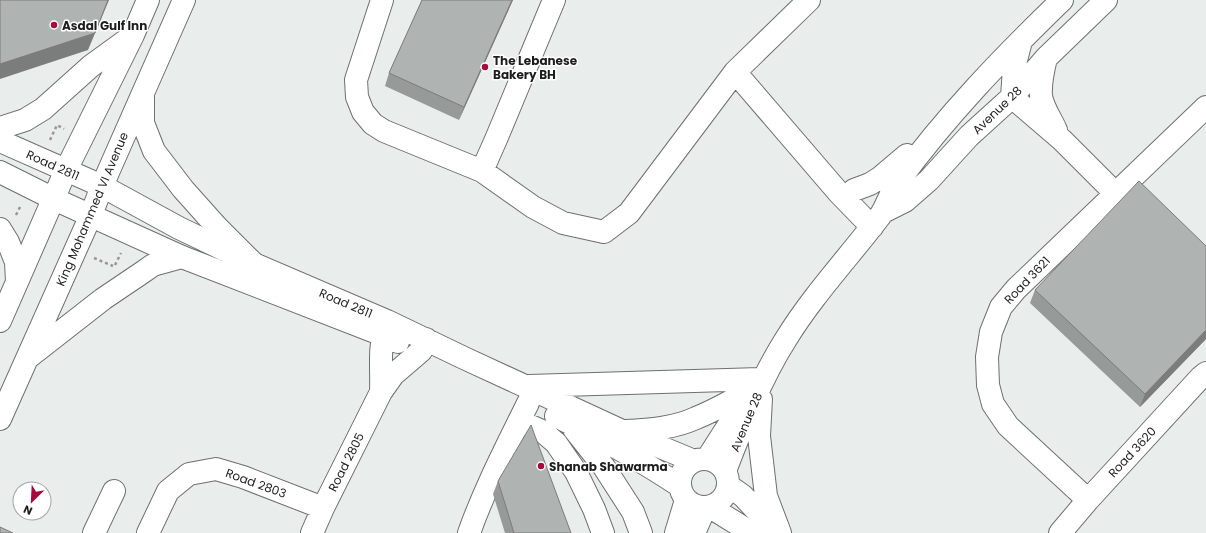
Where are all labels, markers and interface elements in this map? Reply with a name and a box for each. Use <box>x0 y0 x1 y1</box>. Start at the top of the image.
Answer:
place label: Asdal Gulf Inn <box>62 17 147 34</box>
marker: Asdal Gulf Inn <box>49 20 59 30</box>
place label: The Lebanese Bakery BH <box>493 52 578 83</box>
marker: The Lebanese Bakery BH <box>480 62 490 72</box>
street label: Avenue 28 <box>969 82 1025 138</box>
street label: King Mohammed VI Avenue <box>52 129 132 289</box>
street label: Road 2811 <box>24 146 82 184</box>
street label: Road 3621 <box>1000 253 1054 307</box>
street label: Road 2811 <box>317 284 375 322</box>
street label: Avenue 28 <box>726 390 766 454</box>
street label: Road 3620 <box>1104 423 1160 481</box>
street label: Road 2805 <box>324 430 368 494</box>
place label: Shanab Shawarma <box>549 458 668 475</box>
marker: Shanab Shawarma <box>536 461 546 471</box>
street label: Road 2803 <box>223 464 289 502</box>
north arrow <box>12 481 52 521</box>
text: N <box>21 501 35 519</box>

